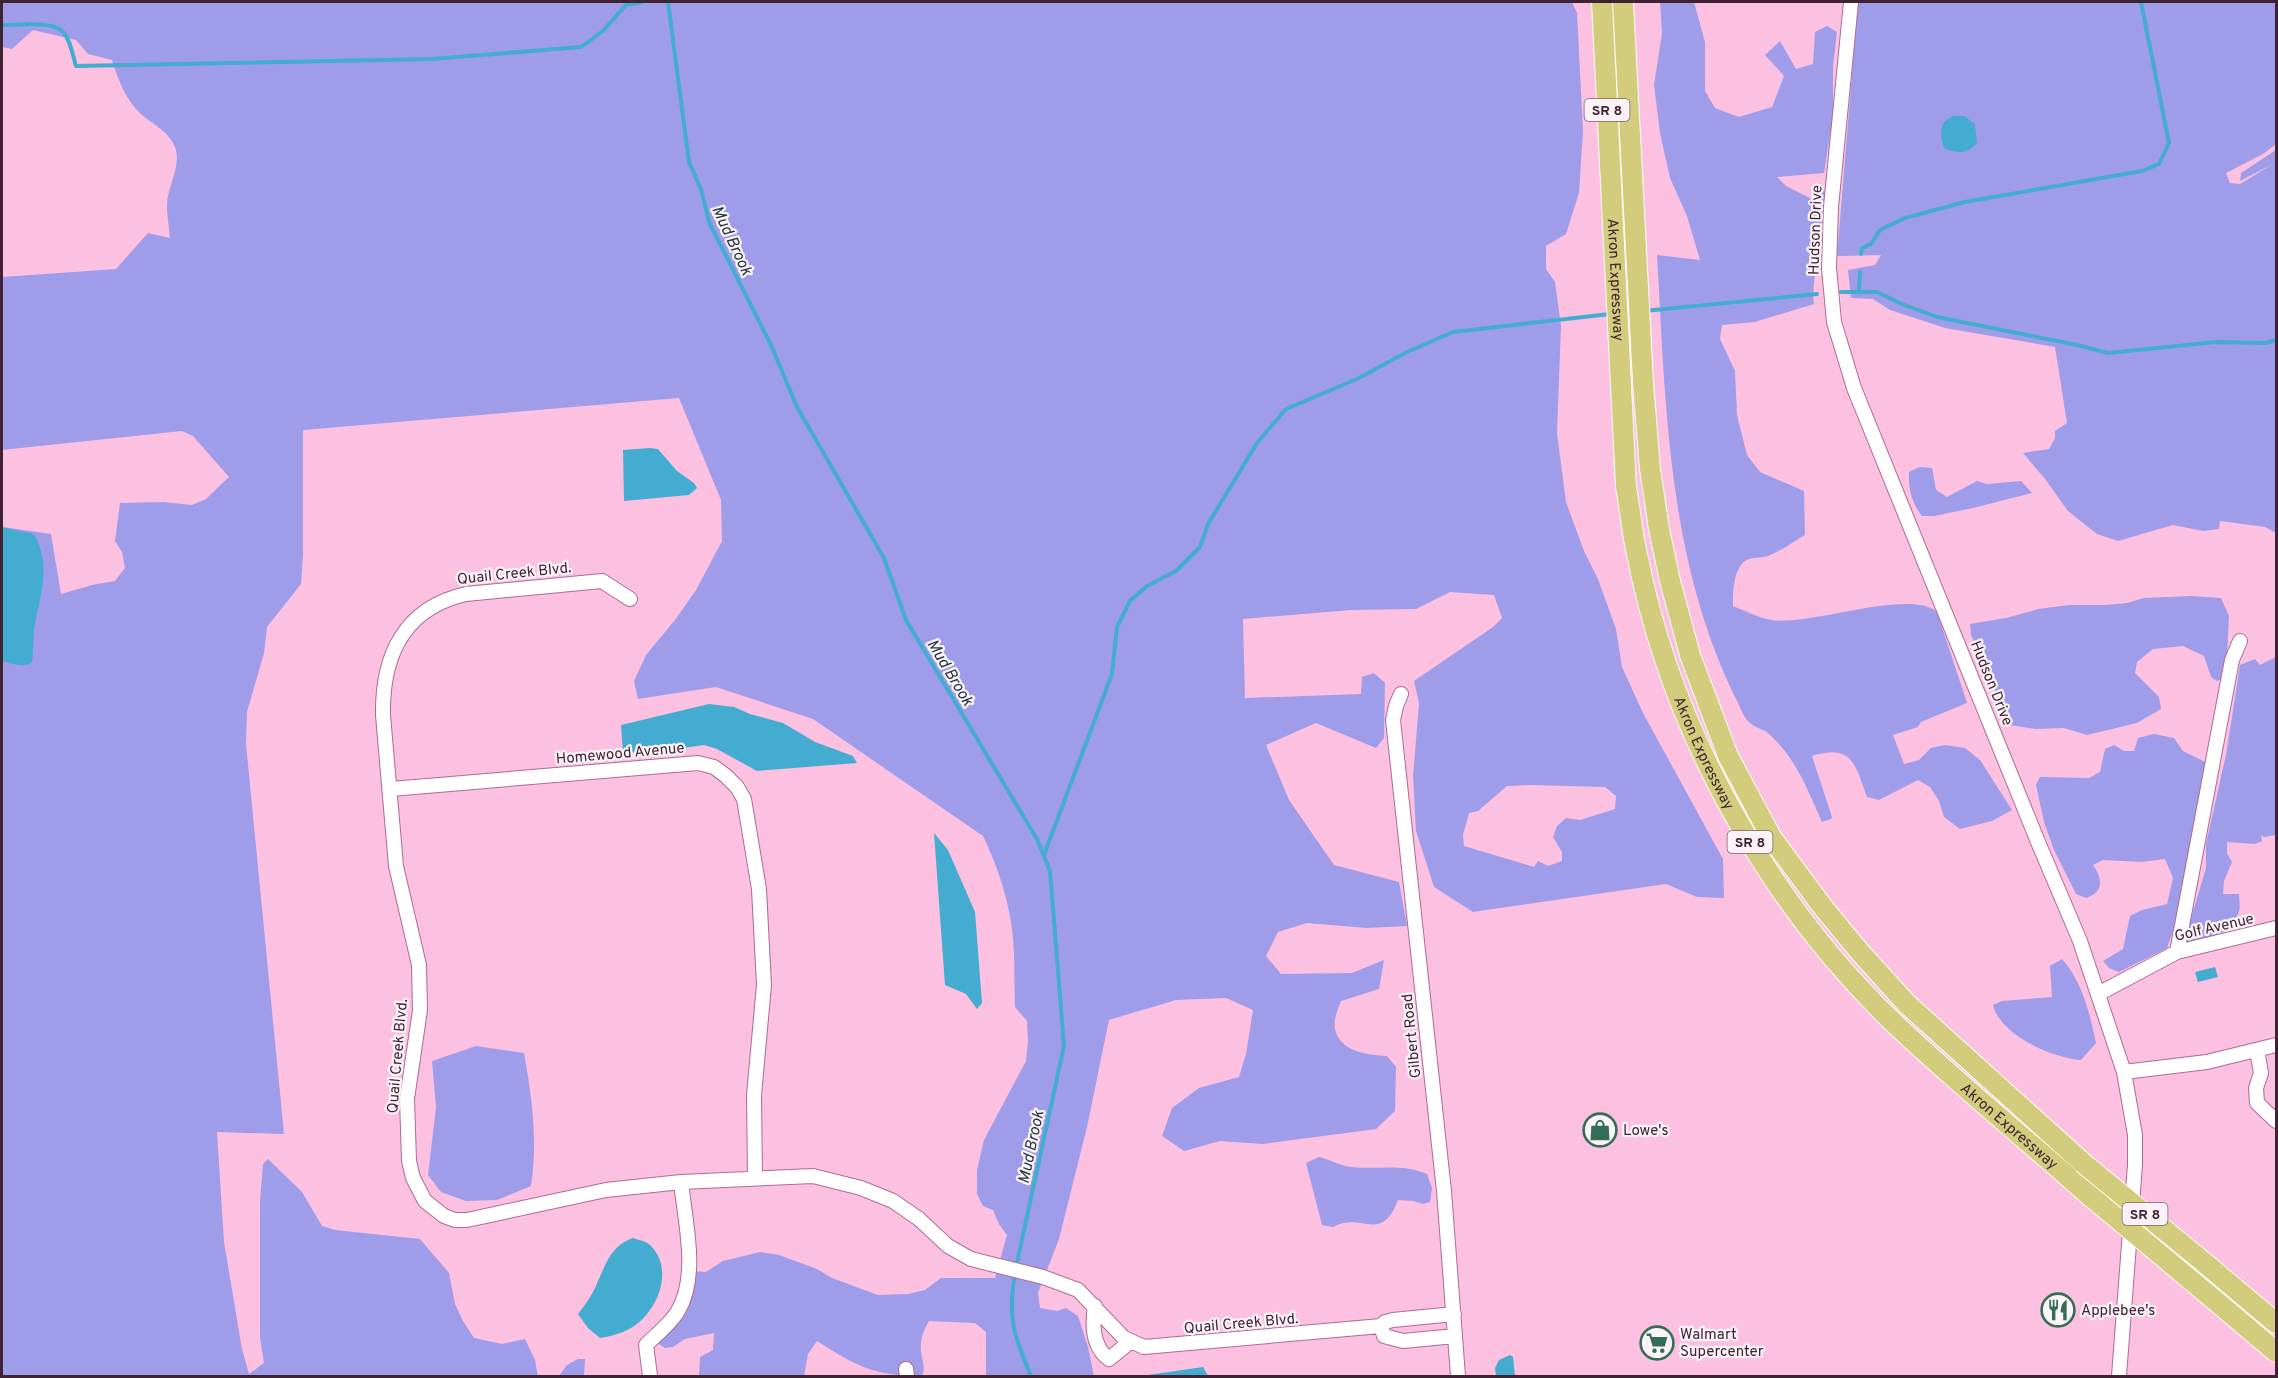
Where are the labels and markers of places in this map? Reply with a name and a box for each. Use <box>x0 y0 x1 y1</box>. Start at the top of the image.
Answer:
shop icon: Lowe's <box>1582 1112 1618 1148</box>
place label: Lowe's <box>1623 1122 1669 1141</box>
restaurant icon: Applebee's <box>2040 1292 2076 1328</box>
place label: Applebee's <box>2081 1302 2155 1321</box>
supermarket icon: Walmart Supercenter <box>1639 1325 1675 1361</box>
place label: Walmart Supercenter <box>1680 1326 1764 1362</box>

